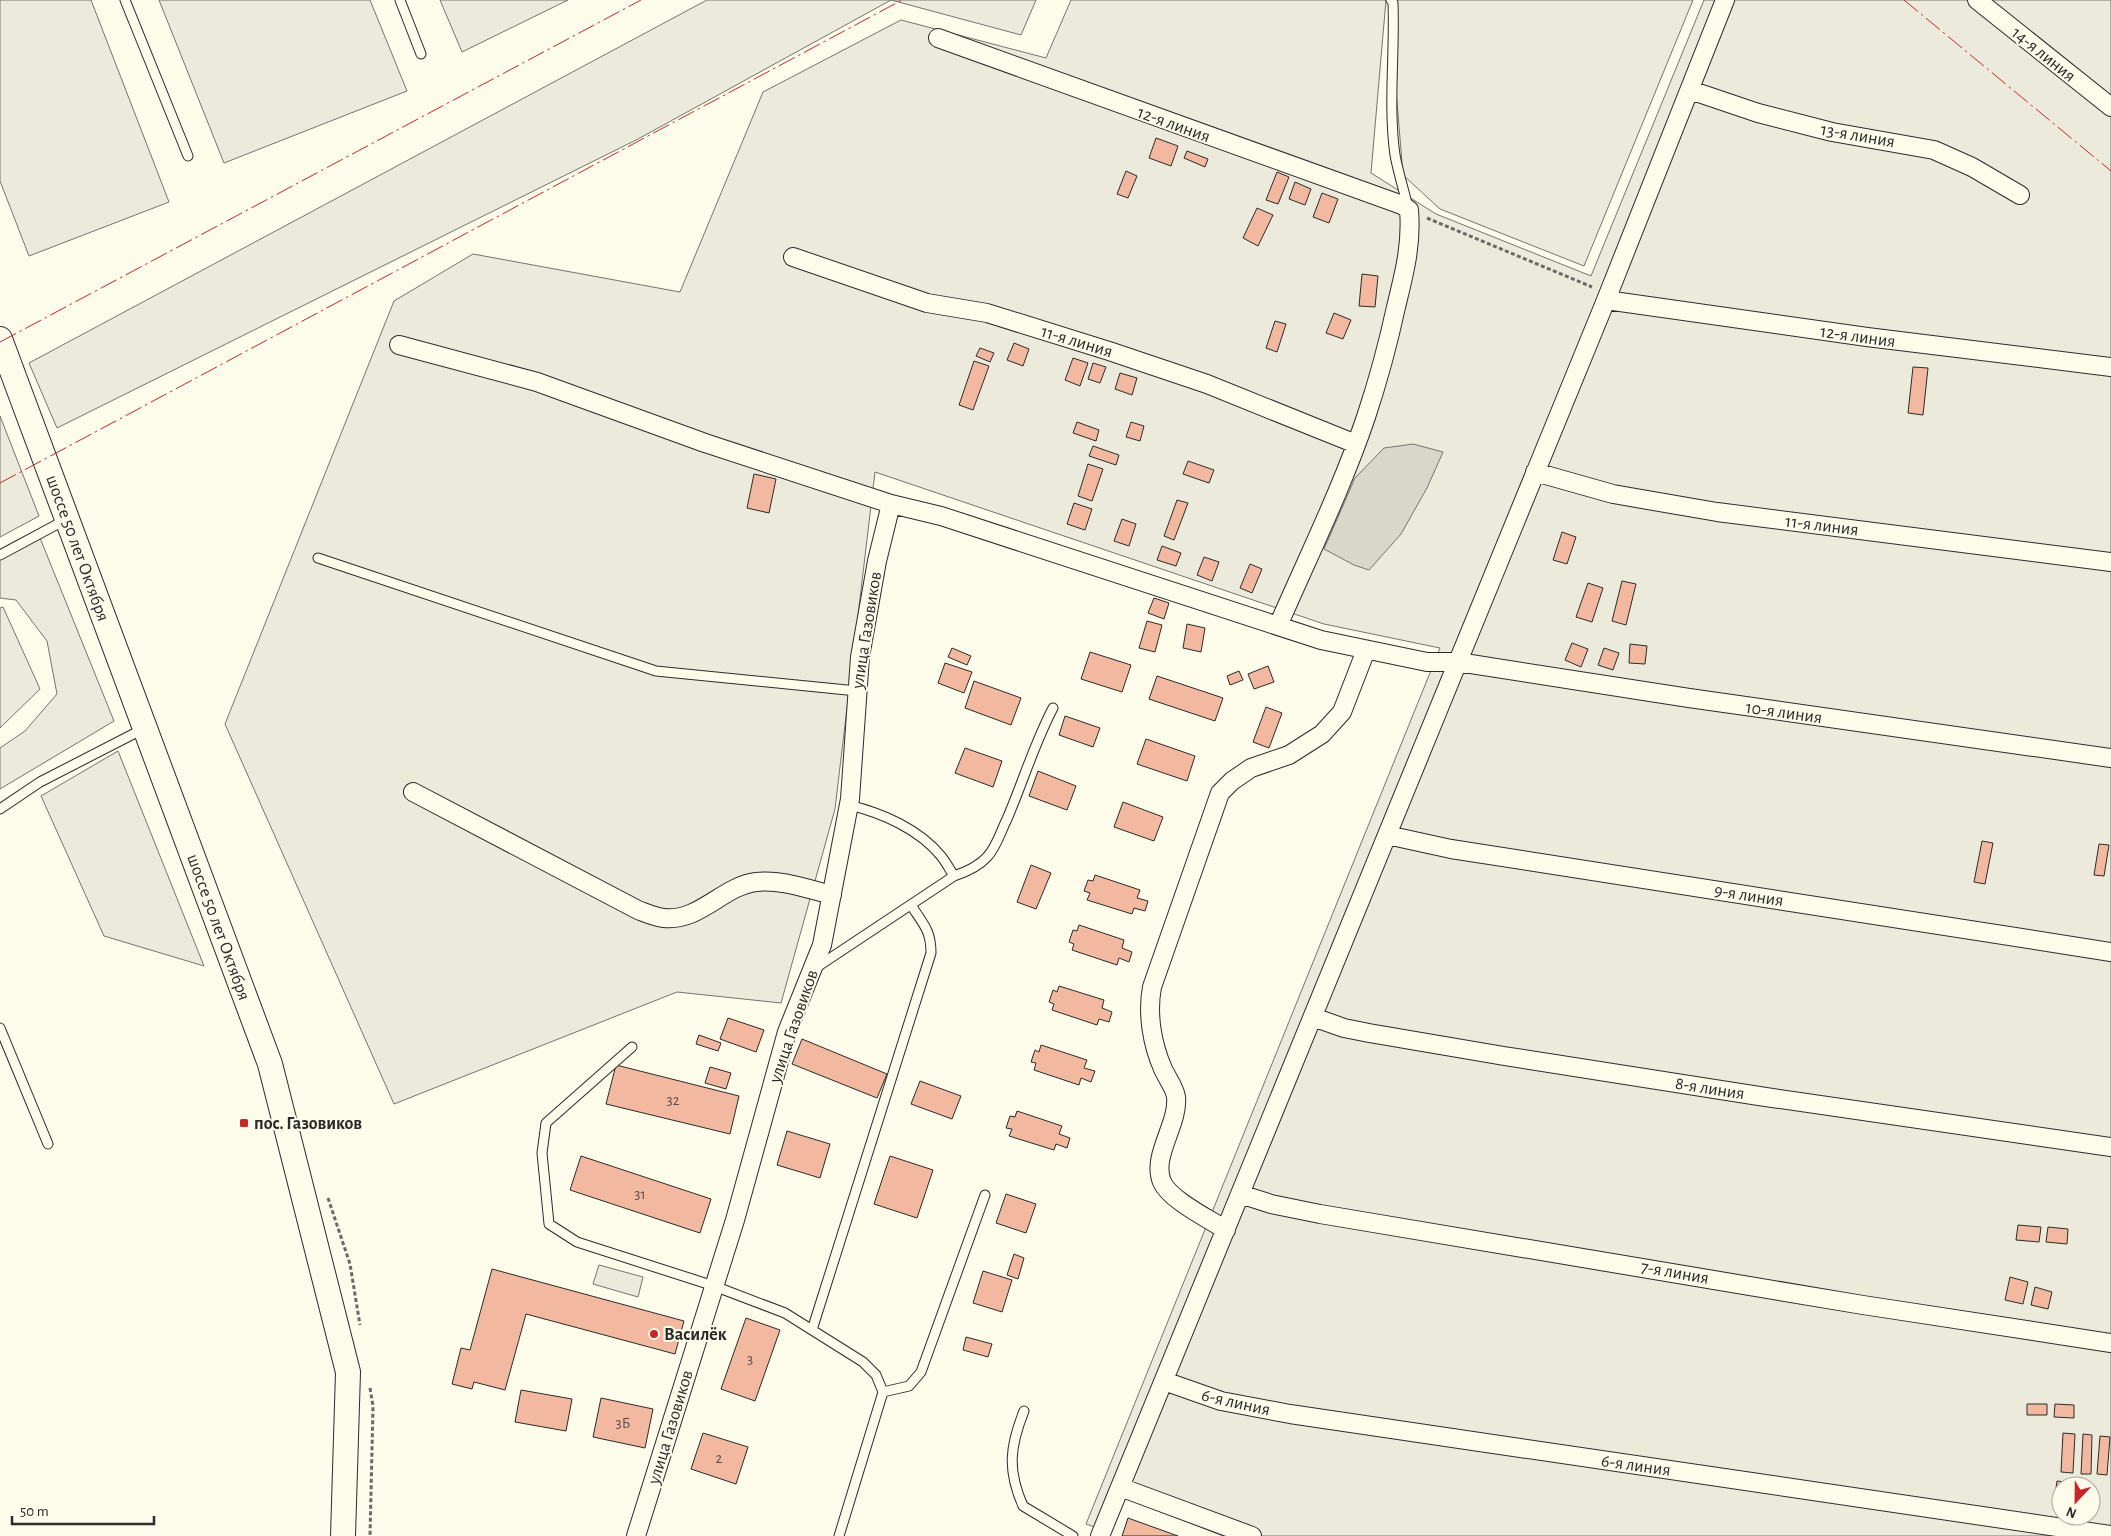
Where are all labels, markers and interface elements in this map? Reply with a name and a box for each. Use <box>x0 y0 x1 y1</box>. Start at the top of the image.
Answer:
street label: 14-я линия <box>2008 24 2079 86</box>
street label: 12-я линия <box>1135 104 1212 146</box>
street label: 13-я линия <box>1819 121 1896 151</box>
street label: 11-я линия <box>1039 323 1115 361</box>
street label: 12-я линия <box>1819 323 1897 351</box>
street label: шоссе 50 лет Октября <box>42 472 113 624</box>
street label: 11-я линия <box>1784 513 1860 539</box>
street label: улица Газовиков <box>849 570 885 691</box>
street label: 10-я линия <box>1744 699 1823 727</box>
street label: шоссе 50 лет Октября <box>183 851 254 1003</box>
street label: 9-я линия <box>1713 882 1785 910</box>
street label: улица Газовиков <box>766 967 822 1086</box>
street label: 8-я линия <box>1674 1075 1746 1103</box>
house number: 32 <box>666 1093 680 1108</box>
place label: пос. Газовиков <box>254 1115 362 1133</box>
marker: пос. Газовиков <box>238 1117 250 1129</box>
house number: 31 <box>634 1187 646 1202</box>
street label: 7-я линия <box>1639 1258 1710 1288</box>
place label: Василёк <box>664 1326 727 1344</box>
marker: Василёк <box>648 1328 660 1340</box>
house number: 3 <box>747 1352 753 1367</box>
street label: улица Газовиков <box>645 1368 697 1487</box>
street label: 6-я линия <box>1200 1386 1272 1420</box>
house number: 3Б <box>616 1416 630 1431</box>
house number: 2 <box>716 1451 723 1466</box>
street label: 6-я линия <box>1600 1452 1672 1480</box>
north arrow <box>2051 1476 2101 1526</box>
scale bar <box>12 1494 155 1526</box>
text: 50 m <box>20 1504 49 1519</box>
text: N <box>2064 1504 2079 1520</box>

